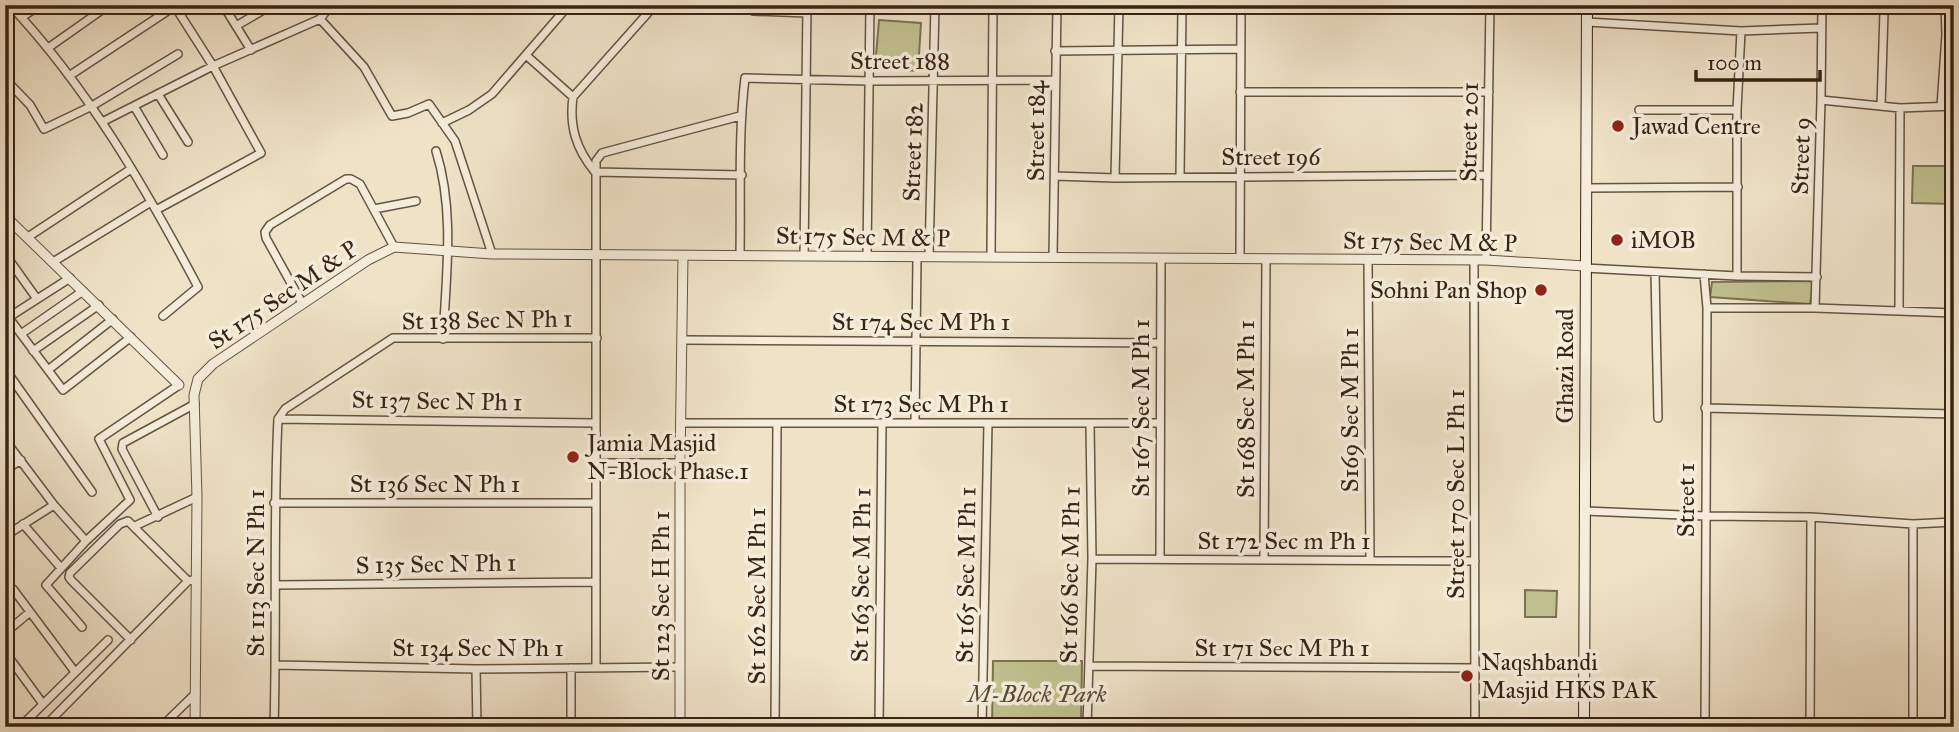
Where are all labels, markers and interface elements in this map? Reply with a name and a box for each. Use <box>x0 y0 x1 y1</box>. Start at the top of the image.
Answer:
scale bar <box>1696 38 1821 82</box>
street label: Street 188 <box>850 46 950 76</box>
text: 100 m <box>1707 50 1762 76</box>
street label: Street 184 <box>1021 80 1051 181</box>
street label: Street 201 <box>1453 82 1485 182</box>
street label: Street 182 <box>896 102 930 202</box>
place label: Jawad Centre <box>1629 111 1761 141</box>
street label: Street 9 <box>1785 117 1817 195</box>
marker: Jawad Centre <box>1610 118 1626 134</box>
street label: Street 196 <box>1221 142 1321 172</box>
street label: St 175 Sec M & P <box>776 220 951 254</box>
street label: St 175 Sec M & P <box>1343 225 1518 259</box>
place label: iMOB <box>1631 225 1696 255</box>
marker: iMOB <box>1609 232 1625 248</box>
street label: St 175 Sec M & P <box>202 234 364 356</box>
place label: Sohni Pan Shop <box>1370 275 1527 305</box>
marker: Sohni Pan Shop <box>1533 282 1549 298</box>
street label: St 138 Sec N Ph 1 <box>401 304 573 336</box>
street label: St 174 Sec M Ph 1 <box>832 307 1010 337</box>
street label: Ghazi Road <box>1550 308 1580 424</box>
street label: St 167 Sec M Ph 1 <box>1126 319 1156 497</box>
street label: St 168 Sec M Ph 1 <box>1231 320 1261 498</box>
street label: S169 Sec M Ph 1 <box>1335 328 1365 492</box>
street label: St 137 Sec N Ph 1 <box>351 385 523 417</box>
street label: St 173 Sec M Ph 1 <box>833 389 1009 419</box>
street label: Street 170 Sec L Ph 1 <box>1441 389 1471 599</box>
place label: Jamia Masjid N-Block Phase.1 <box>584 428 749 486</box>
marker: Jamia Masjid N-Block Phase.1 <box>565 449 581 465</box>
street label: Street 1 <box>1671 463 1701 537</box>
street label: St 136 Sec N Ph 1 <box>350 469 520 499</box>
street label: St 166 Sec M Ph 1 <box>1053 486 1087 664</box>
street label: St 163 Sec M Ph 1 <box>844 487 878 663</box>
street label: St 165 Sec M Ph 1 <box>949 487 983 663</box>
street label: St 113 Sec N Ph 1 <box>241 489 271 657</box>
street label: St 162 Sec M Ph 1 <box>742 508 772 684</box>
street label: St 123 Sec H Ph 1 <box>646 511 676 681</box>
street label: St 172 Sec m Ph 1 <box>1198 526 1370 556</box>
street label: S 135 Sec N Ph 1 <box>355 548 517 580</box>
street label: St 134 Sec N Ph 1 <box>392 633 564 663</box>
street label: St 171 Sec M Ph 1 <box>1194 633 1370 663</box>
place label: Naqshbandi Masjid HKS PAK <box>1481 647 1658 705</box>
marker: Naqshbandi Masjid HKS PAK <box>1459 668 1475 684</box>
park label: M-Block Park <box>965 679 1107 709</box>

